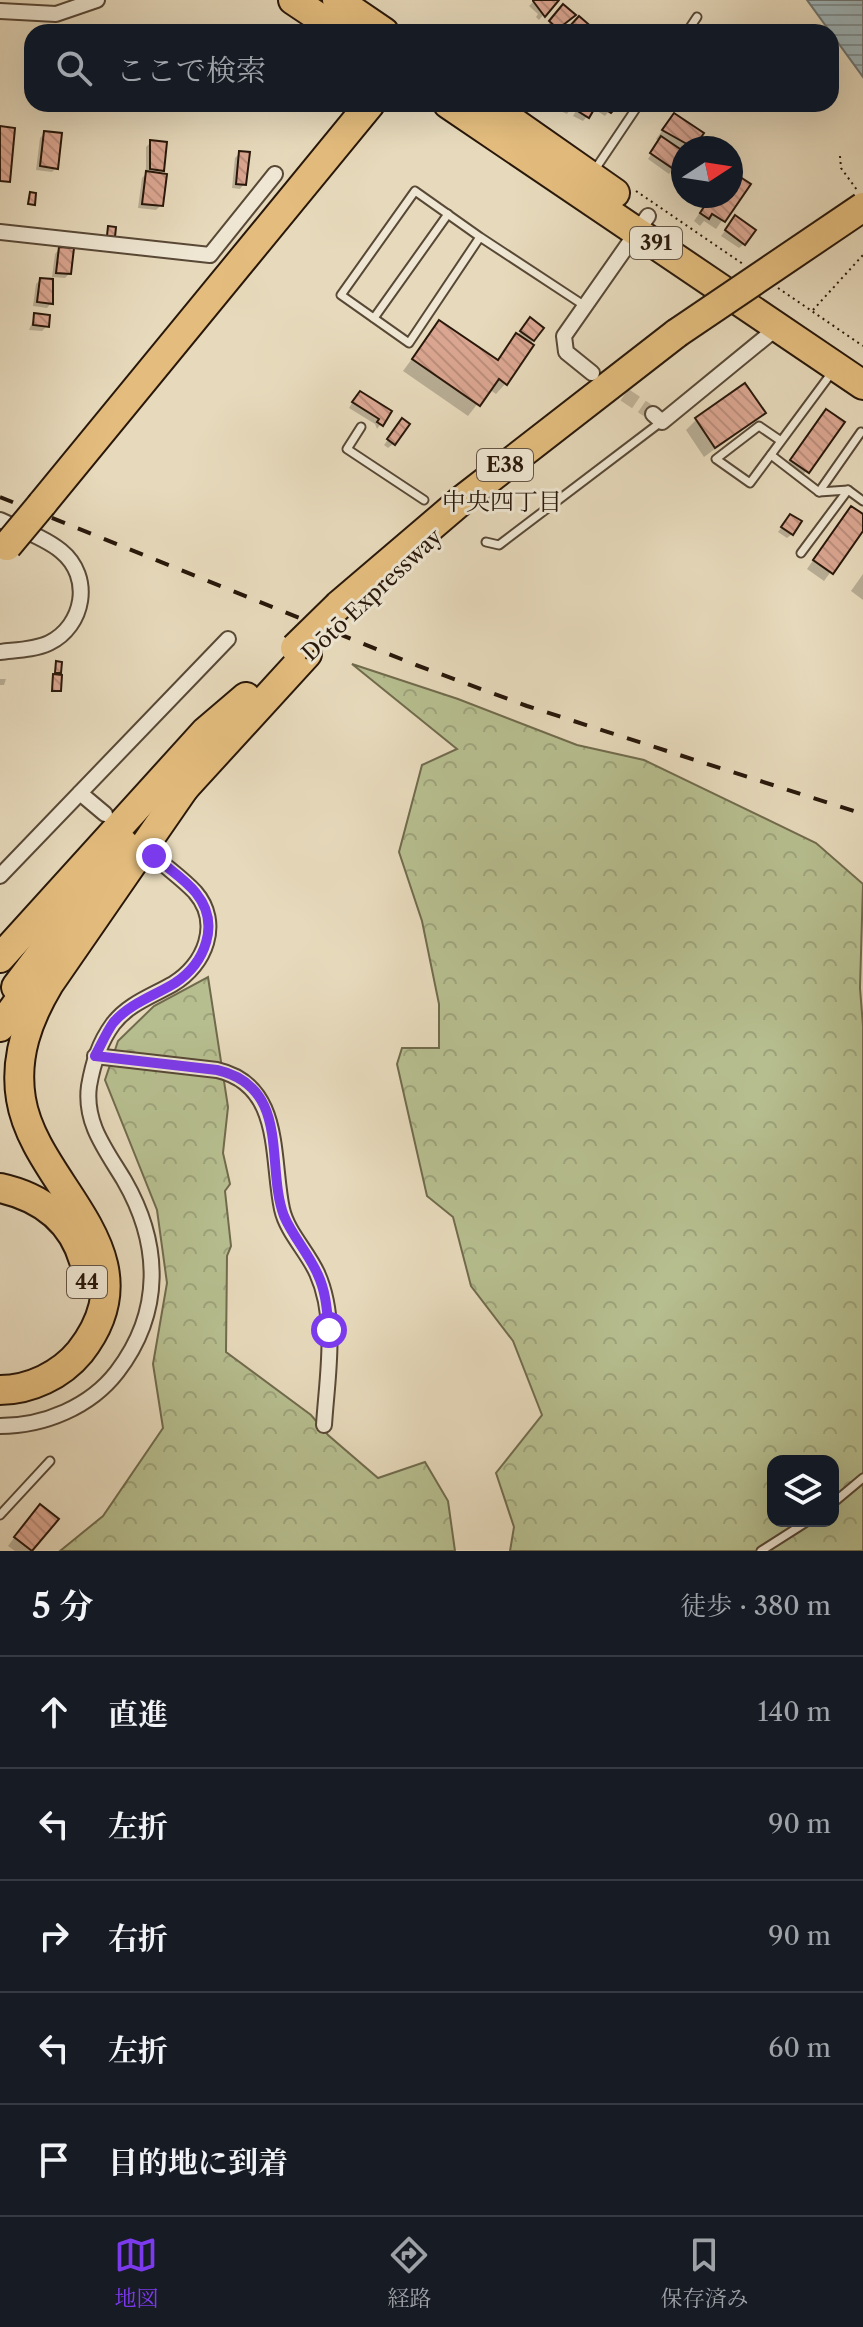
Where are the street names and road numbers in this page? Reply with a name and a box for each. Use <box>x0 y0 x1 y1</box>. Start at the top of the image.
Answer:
road number: 391 <box>630 227 682 259</box>
road number: E38 <box>477 449 533 481</box>
street label: Dōtō Expressway <box>297 523 448 667</box>
road number: 44 <box>67 1266 107 1298</box>

